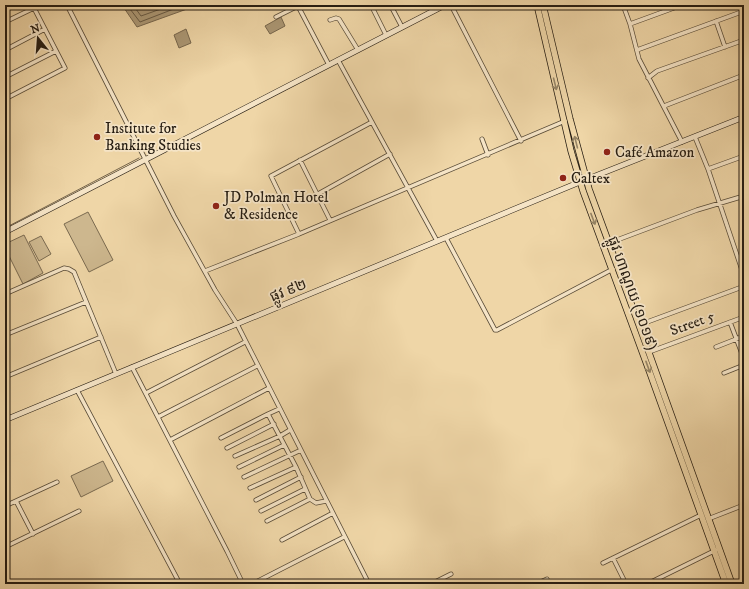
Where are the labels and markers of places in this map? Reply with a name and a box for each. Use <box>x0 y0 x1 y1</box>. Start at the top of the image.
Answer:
place label: Institute for Banking Studies <box>105 119 201 155</box>
marker: Institute for Banking Studies <box>92 132 102 142</box>
place label: Café Amazon <box>615 143 694 162</box>
marker: Café Amazon <box>602 147 612 157</box>
place label: Caltex <box>571 169 611 188</box>
marker: Caltex <box>558 173 568 183</box>
place label: JD Polman Hotel & Residence <box>222 188 329 224</box>
marker: JD Polman Hotel & Residence <box>211 201 221 211</box>

